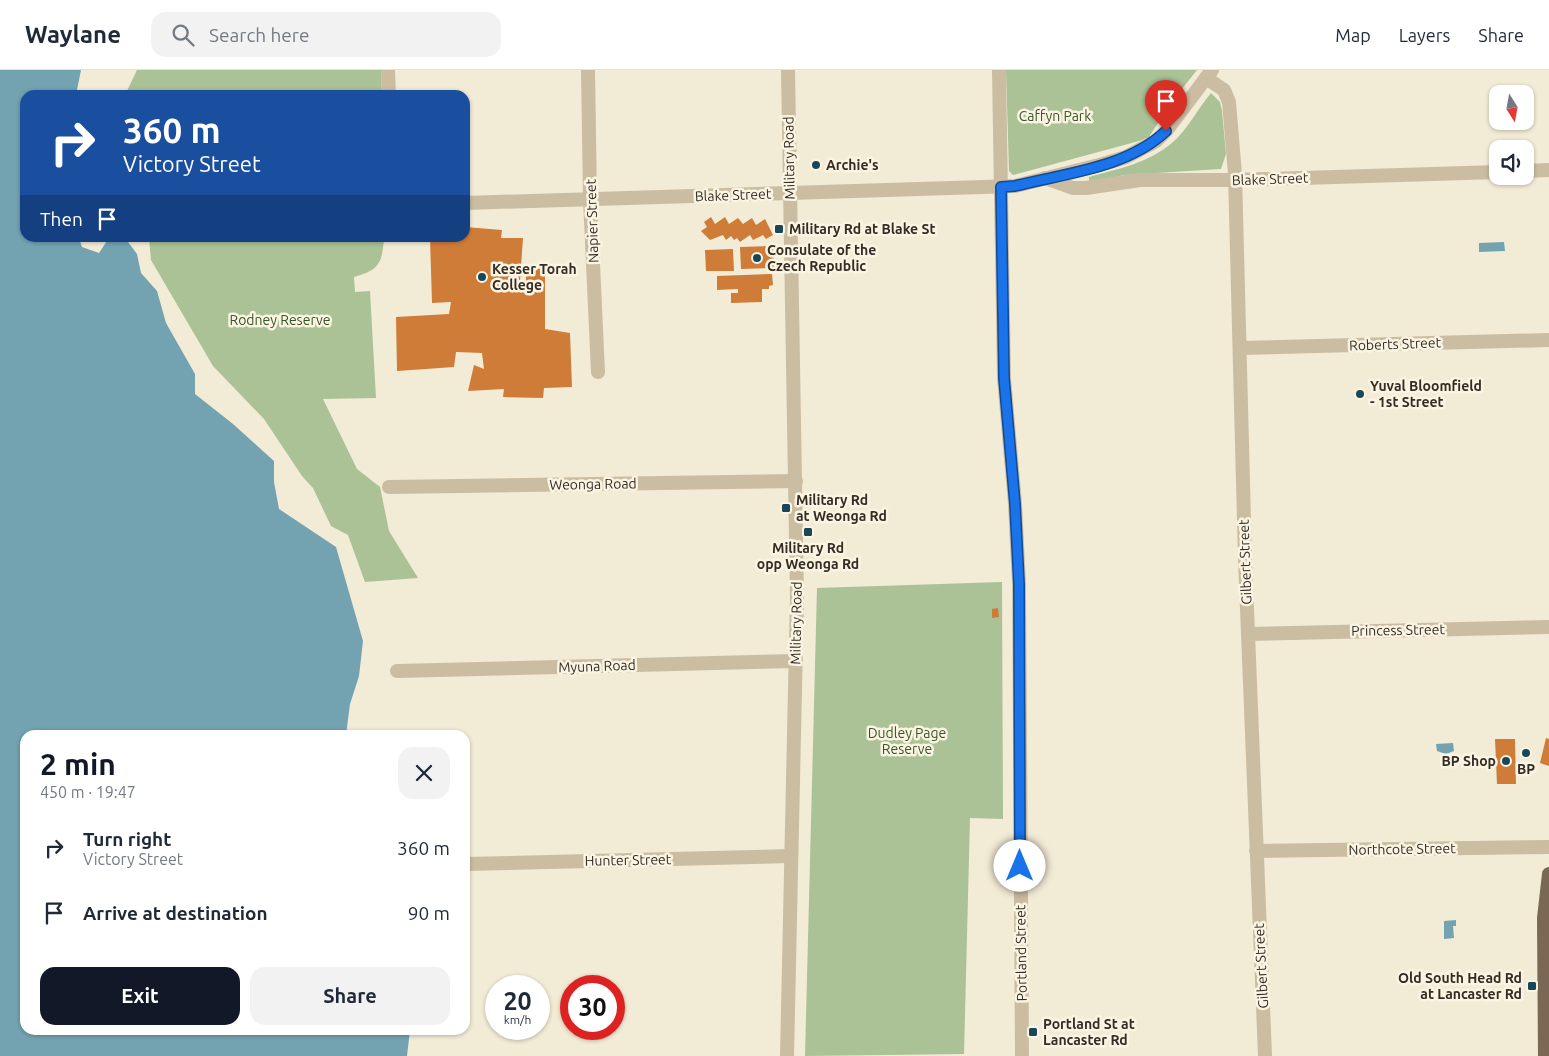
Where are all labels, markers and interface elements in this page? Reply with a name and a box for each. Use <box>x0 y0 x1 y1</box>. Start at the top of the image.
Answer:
search box <box>151 12 501 57</box>
text: Waylane <box>25 21 121 48</box>
icon: search <box>169 21 197 49</box>
text: Search here <box>209 24 309 46</box>
text: Map <box>1335 25 1371 45</box>
text: Layers <box>1399 25 1450 45</box>
text: Share <box>1478 25 1524 45</box>
pin <box>1145 80 1187 131</box>
north arrow <box>1489 85 1534 130</box>
map controls <box>1489 85 1534 185</box>
icon: arrive <box>1152 87 1180 115</box>
park label: Caffyn Park <box>1019 108 1091 124</box>
icon: right <box>40 110 105 175</box>
text: 360 m <box>123 110 221 150</box>
street label: Military Road <box>780 116 798 200</box>
button: sound <box>1489 140 1534 185</box>
text: Victory Street <box>123 151 261 176</box>
place label: Archie's <box>826 157 879 173</box>
marker: Archie's <box>810 159 822 171</box>
street label: Blake Street <box>1231 170 1309 188</box>
street label: Napier Street <box>583 178 601 263</box>
street label: Blake Street <box>694 186 772 204</box>
icon: arrive <box>93 205 121 233</box>
text: Then <box>40 208 83 230</box>
place label: Military Rd at Blake St <box>789 221 935 237</box>
marker: Military Rd at Blake St <box>773 223 785 235</box>
place label: Consulate of the Czech Republic <box>767 242 876 274</box>
marker: Consulate of the Czech Republic <box>751 252 763 264</box>
place label: Kesser Torah College <box>492 261 577 293</box>
marker: Kesser Torah College <box>476 271 488 283</box>
park label: Rodney Reserve <box>229 312 331 328</box>
street label: Roberts Street <box>1349 334 1442 354</box>
place label: Yuval Bloomfield - 1st Street <box>1370 378 1482 410</box>
marker: Yuval Bloomfield - 1st Street <box>1354 388 1366 400</box>
street label: Weonga Road <box>549 475 637 493</box>
place label: Military Rd at Weonga Rd <box>796 492 887 524</box>
marker: Military Rd at Weonga Rd <box>780 502 792 514</box>
street label: Gilbert Street <box>1235 519 1254 605</box>
marker: Military Rd opp Weonga Rd <box>802 526 814 538</box>
place label: Military Rd opp Weonga Rd <box>757 540 859 572</box>
street label: Military Road <box>787 581 805 665</box>
street label: Princess Street <box>1351 621 1445 639</box>
street label: Myuna Road <box>558 657 636 675</box>
park label: Dudley Page Reserve <box>868 725 946 757</box>
text: 2 min <box>40 747 116 781</box>
button: close <box>398 747 450 799</box>
marker: BP <box>1520 747 1532 759</box>
place label: BP Shop <box>1442 753 1496 769</box>
marker: BP Shop <box>1500 755 1512 767</box>
place label: BP <box>1517 761 1535 777</box>
text: 450 m · 19:47 <box>40 783 136 801</box>
text: Turn right <box>83 828 171 850</box>
icon: right <box>40 834 68 862</box>
text: 360 m <box>397 837 450 859</box>
position arrow <box>993 839 1045 891</box>
street label: Northcote Street <box>1348 840 1456 858</box>
text: Victory Street <box>83 850 183 868</box>
street label: Hunter Street <box>585 851 672 869</box>
icon: arrive <box>40 899 68 927</box>
text: Arrive at destination <box>83 902 268 924</box>
text: 90 m <box>408 902 450 924</box>
street label: Portland Street <box>1012 904 1030 1001</box>
street label: Gilbert Street <box>1251 922 1271 1009</box>
button: Exit <box>40 967 240 1025</box>
button: Share <box>250 967 450 1025</box>
place label: Old South Head Rd at Lancaster Rd <box>1398 970 1522 1002</box>
speed limit sign: 30 <box>560 975 625 1040</box>
marker: Old South Head Rd at Lancaster Rd <box>1526 980 1538 992</box>
text: 20 <box>503 987 532 1015</box>
text: km/h <box>504 1013 531 1026</box>
place label: Portland St at Lancaster Rd <box>1043 1016 1135 1048</box>
marker: Portland St at Lancaster Rd <box>1027 1026 1039 1038</box>

